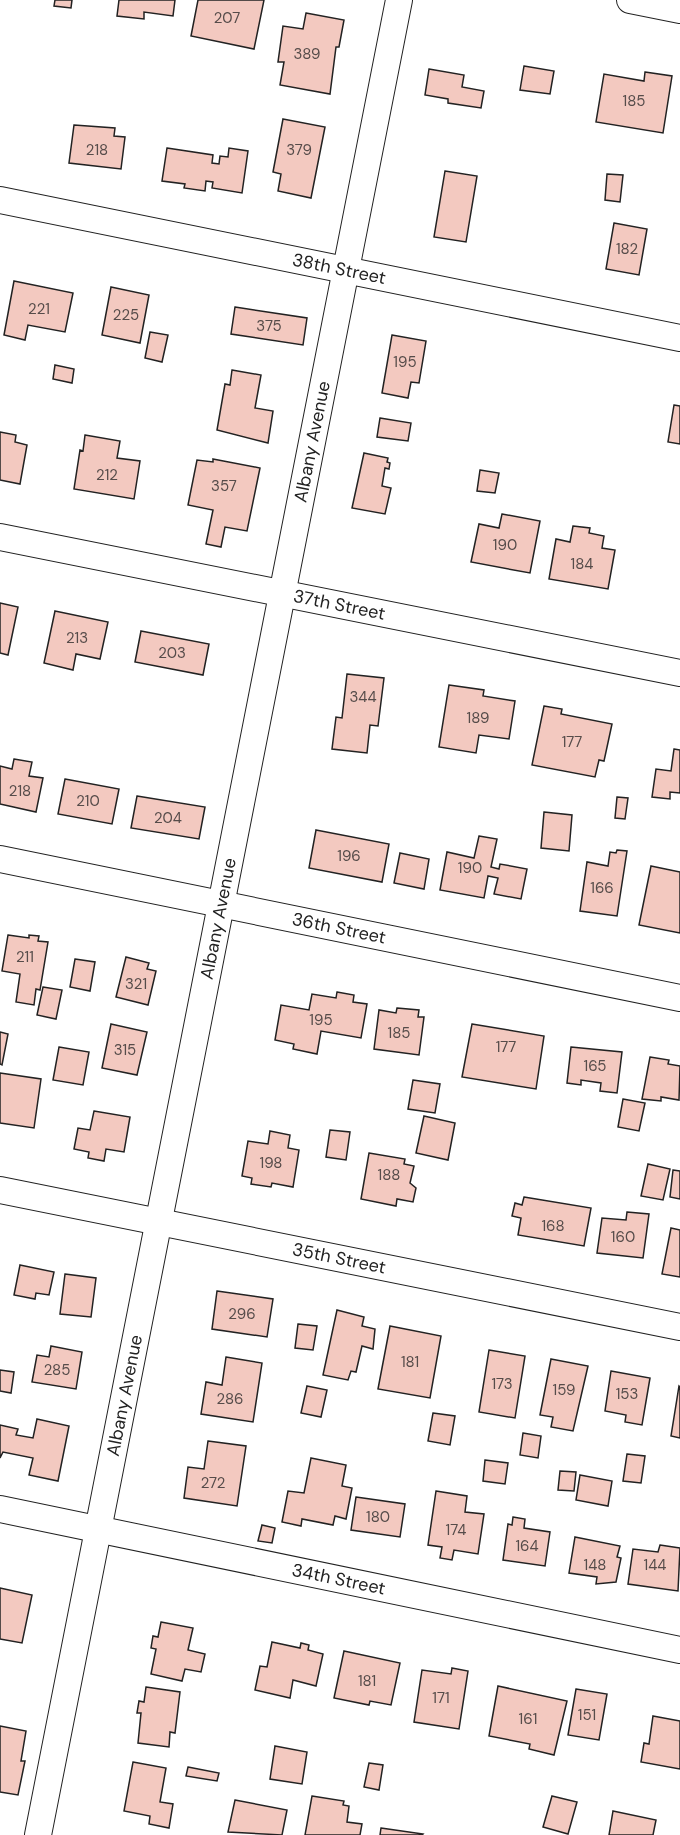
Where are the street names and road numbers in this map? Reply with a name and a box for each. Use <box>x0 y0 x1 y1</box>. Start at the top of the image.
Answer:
street label: 38th Street <box>290 248 388 290</box>
street label: Albany Avenue <box>288 379 336 504</box>
street label: 37th Street <box>291 584 387 626</box>
street label: Albany Avenue <box>195 856 242 981</box>
street label: 36th Street <box>290 907 388 950</box>
street label: 35th Street <box>290 1237 388 1279</box>
street label: Albany Avenue <box>101 1333 148 1458</box>
street label: 34th Street <box>290 1558 388 1601</box>

